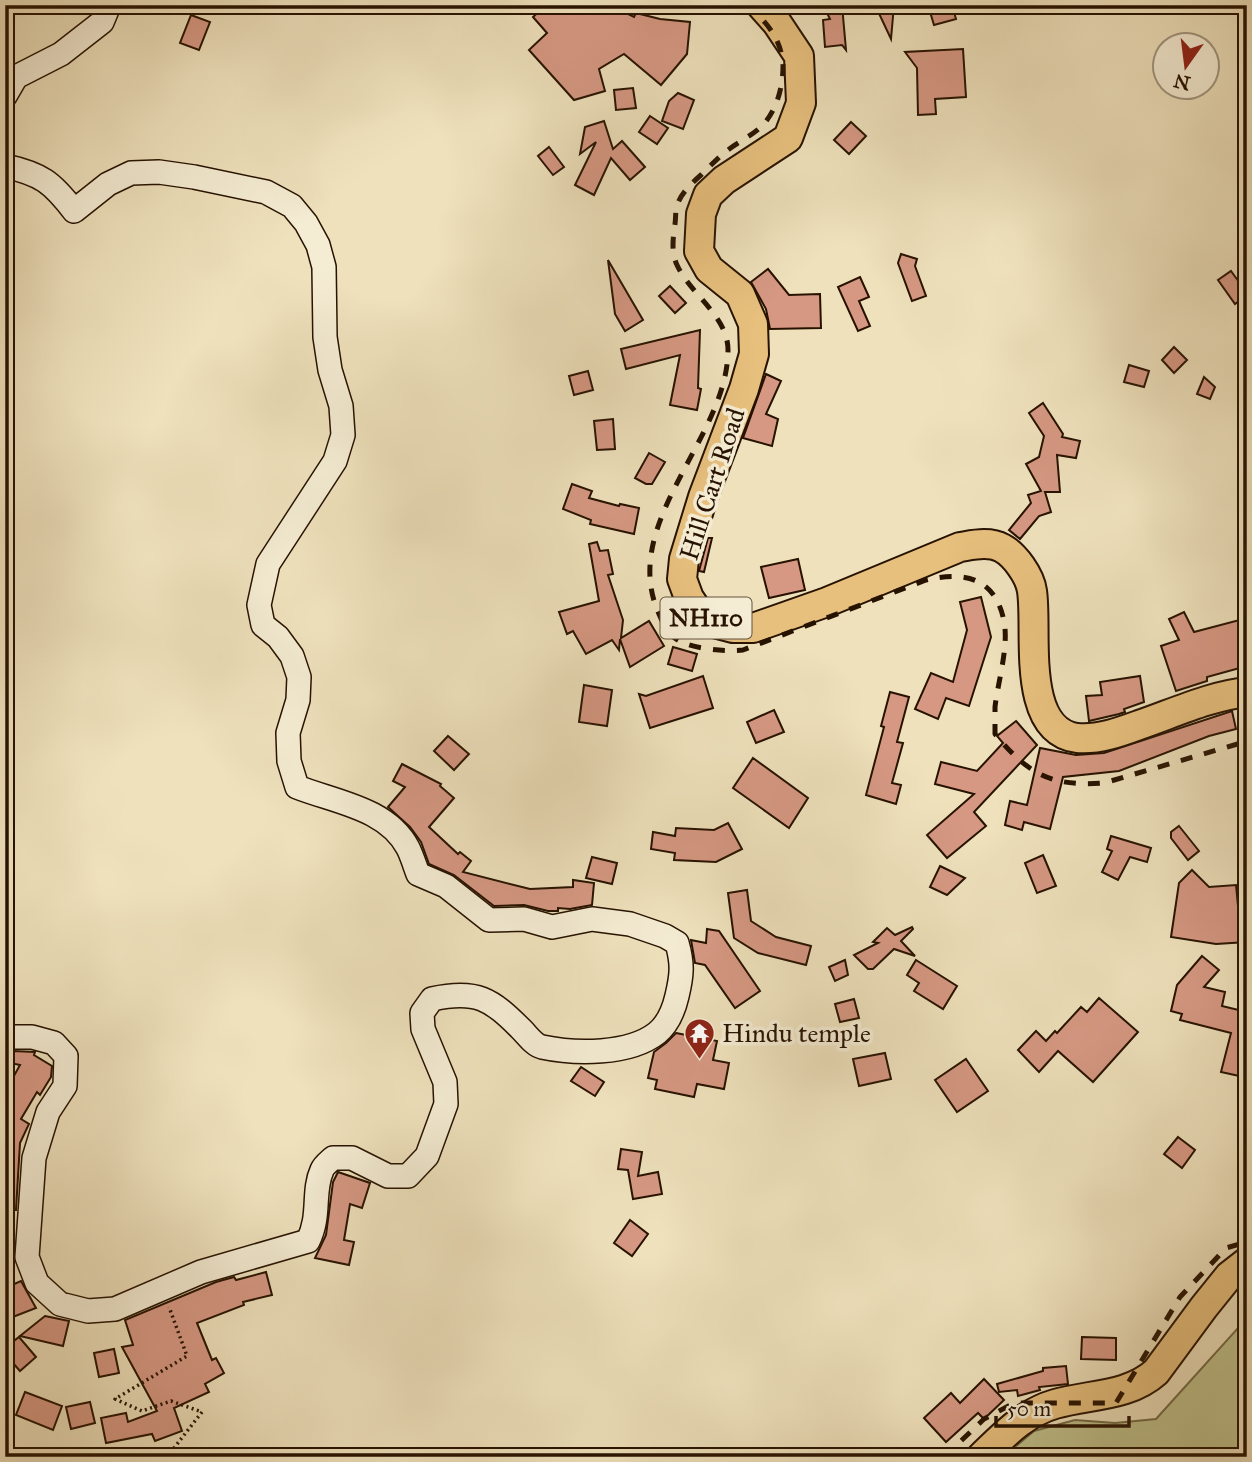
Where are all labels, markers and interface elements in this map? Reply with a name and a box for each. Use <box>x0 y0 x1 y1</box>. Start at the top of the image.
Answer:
north arrow <box>1150 32 1220 102</box>
text: N <box>1171 69 1193 95</box>
street label: Hill Cart Road <box>672 404 752 564</box>
road number: NH110 <box>660 598 752 638</box>
temple icon: Hindu temple <box>682 1016 716 1060</box>
place label: Hindu temple <box>722 1017 871 1049</box>
scale bar <box>996 1385 1130 1429</box>
text: 50 m <box>1007 1396 1052 1422</box>

